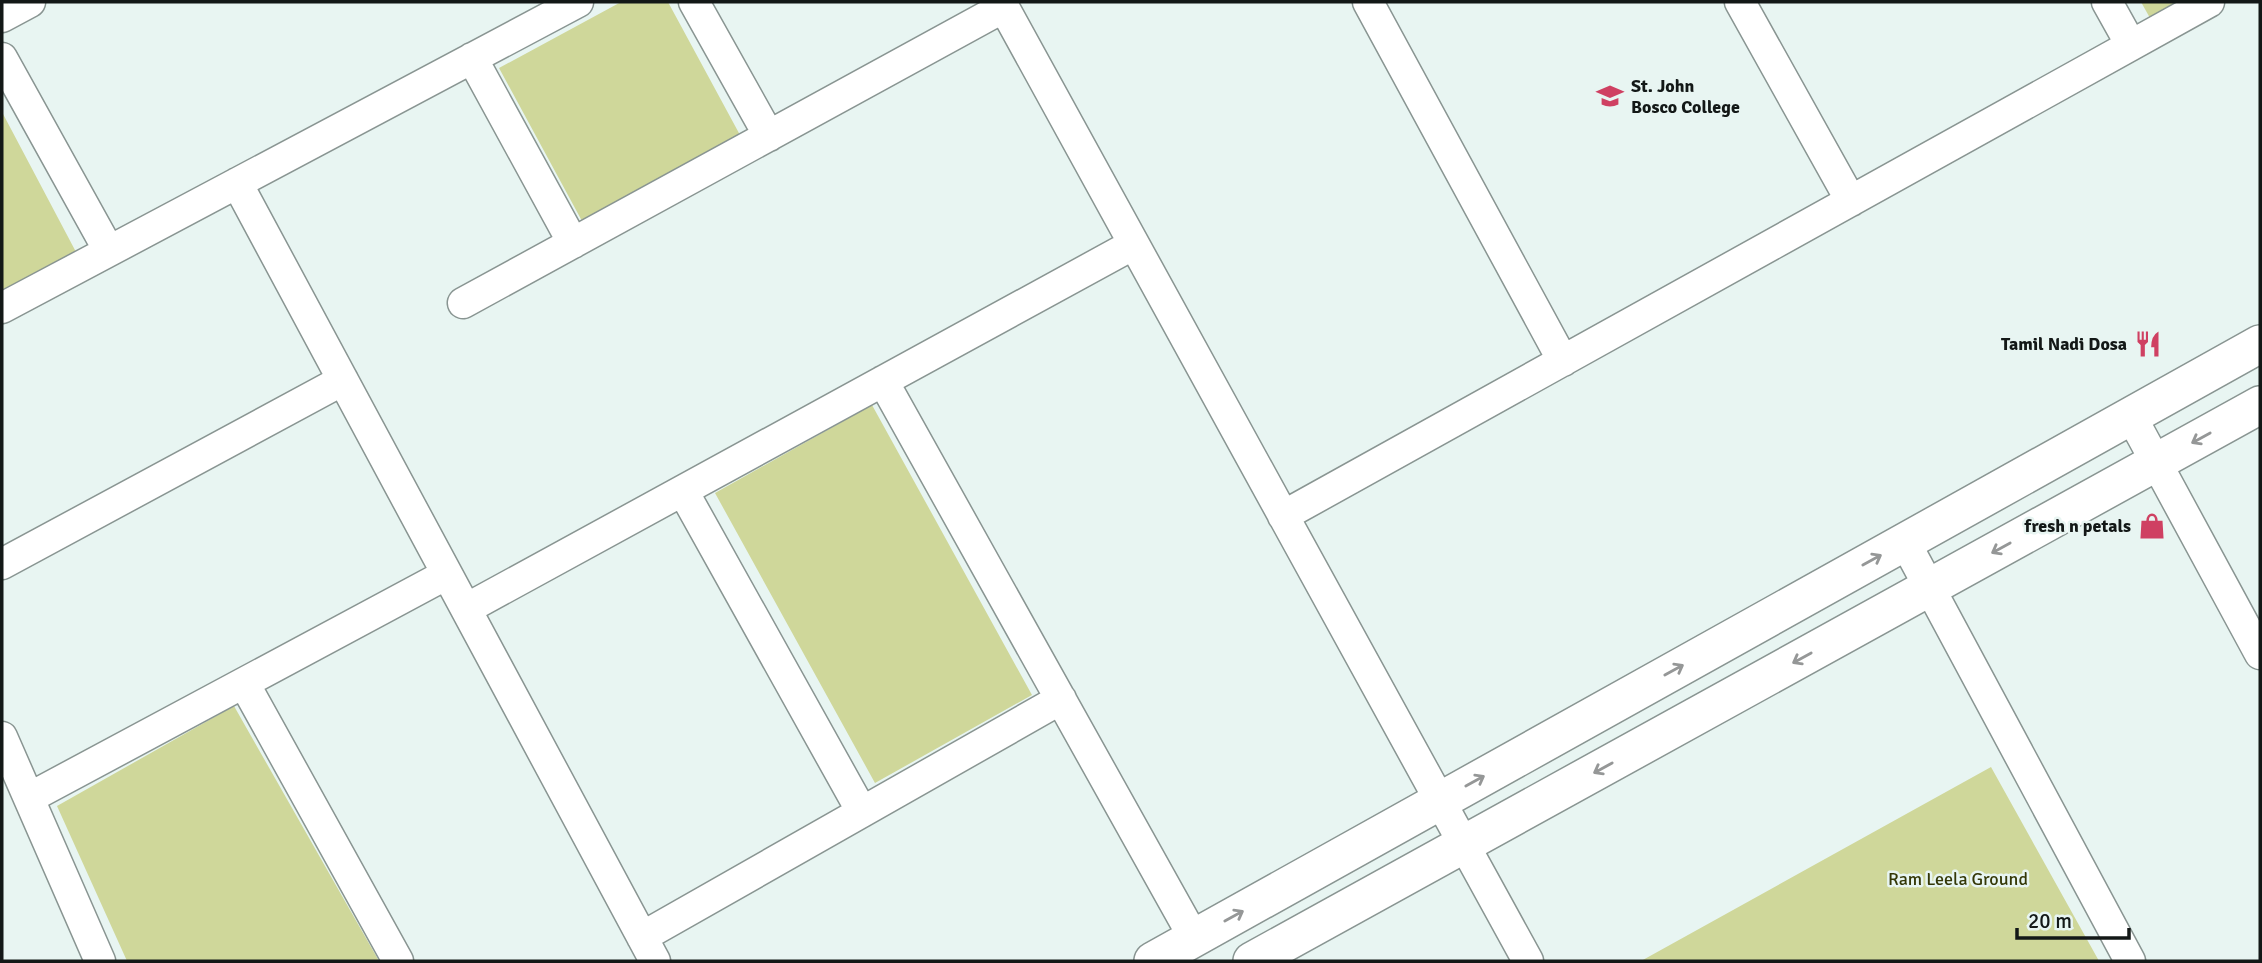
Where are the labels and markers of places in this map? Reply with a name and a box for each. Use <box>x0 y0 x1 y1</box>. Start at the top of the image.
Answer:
place label: St. John Bosco College <box>1631 75 1740 118</box>
school or university icon: St. John Bosco College <box>1595 81 1625 111</box>
restaurant icon: Tamil Nadi Dosa <box>2133 329 2163 359</box>
place label: Tamil Nadi Dosa <box>2001 333 2127 355</box>
shop icon: fresh n petals <box>2137 511 2167 541</box>
place label: fresh n petals <box>2024 515 2131 537</box>

